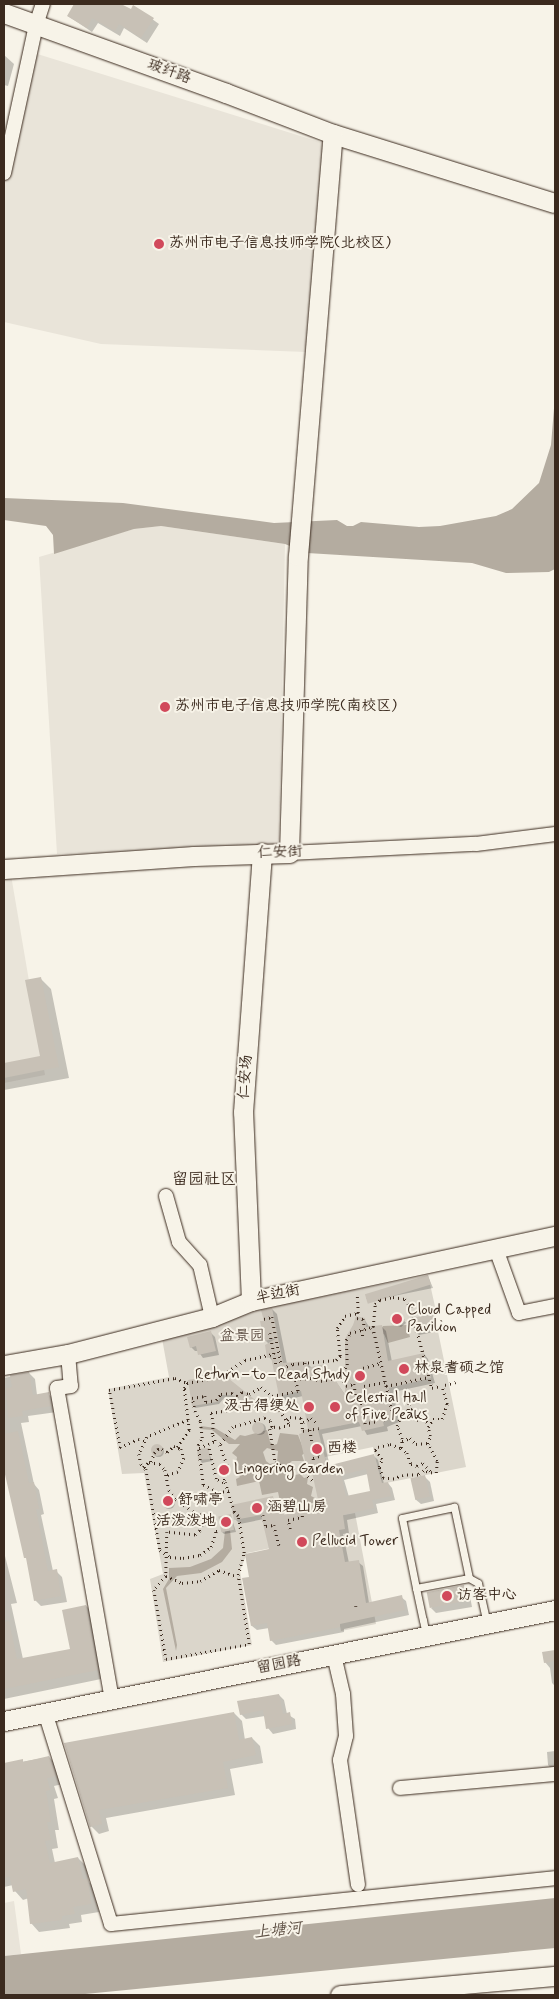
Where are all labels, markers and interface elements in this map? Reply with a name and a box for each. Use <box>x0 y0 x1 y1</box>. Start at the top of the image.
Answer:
street label: 玻纤路 <box>145 56 193 88</box>
place label: 苏州市电子信息技师学院(北校区) <box>169 235 391 253</box>
marker: 苏州市电子信息技师学院(北校区) <box>153 238 165 250</box>
place label: 苏州市电子信息技师学院(南校区) <box>175 698 397 716</box>
marker: 苏州市电子信息技师学院(南校区) <box>159 701 171 713</box>
street label: 仁安街 <box>257 843 303 863</box>
street label: 仁安场 <box>235 1054 257 1100</box>
district label: 留园社区 <box>172 1170 236 1190</box>
street label: 半边街 <box>254 1282 302 1308</box>
place label: Cloud Capped Pavilion <box>407 1301 489 1336</box>
marker: Cloud Capped Pavilion <box>391 1313 403 1325</box>
park label: 盆景园 <box>220 1328 264 1346</box>
place label: 林泉耆硕之馆 <box>414 1360 504 1378</box>
marker: 林泉耆硕之馆 <box>398 1363 410 1375</box>
place label: Return–to–Read Study <box>195 1367 350 1385</box>
marker: Return–to–Read Study <box>354 1370 366 1382</box>
place label: Celestial Hall of Five Peaks <box>345 1389 428 1424</box>
place label: 汲古得绠处 <box>224 1398 299 1416</box>
marker: 汲古得绠处 <box>303 1401 315 1413</box>
marker: Celestial Hall of Five Peaks <box>329 1401 341 1413</box>
place label: 西楼 <box>327 1440 357 1458</box>
marker: 西楼 <box>311 1443 323 1455</box>
place label: Lingering Garden <box>234 1461 343 1479</box>
marker: Lingering Garden <box>218 1464 230 1476</box>
place label: 舒啸亭 <box>178 1492 223 1510</box>
marker: 舒啸亭 <box>162 1495 174 1507</box>
place label: 涵碧山房 <box>267 1499 327 1517</box>
marker: 涵碧山房 <box>251 1502 263 1514</box>
place label: 活泼泼地 <box>156 1513 216 1531</box>
marker: 活泼泼地 <box>220 1516 232 1528</box>
place label: Pellucid Tower <box>312 1533 397 1551</box>
marker: Pellucid Tower <box>296 1536 308 1548</box>
place label: 访客中心 <box>457 1587 517 1605</box>
marker: 访客中心 <box>441 1590 453 1602</box>
street label: 留园路 <box>255 1652 303 1678</box>
water label: 上塘河 <box>253 1919 303 1943</box>

